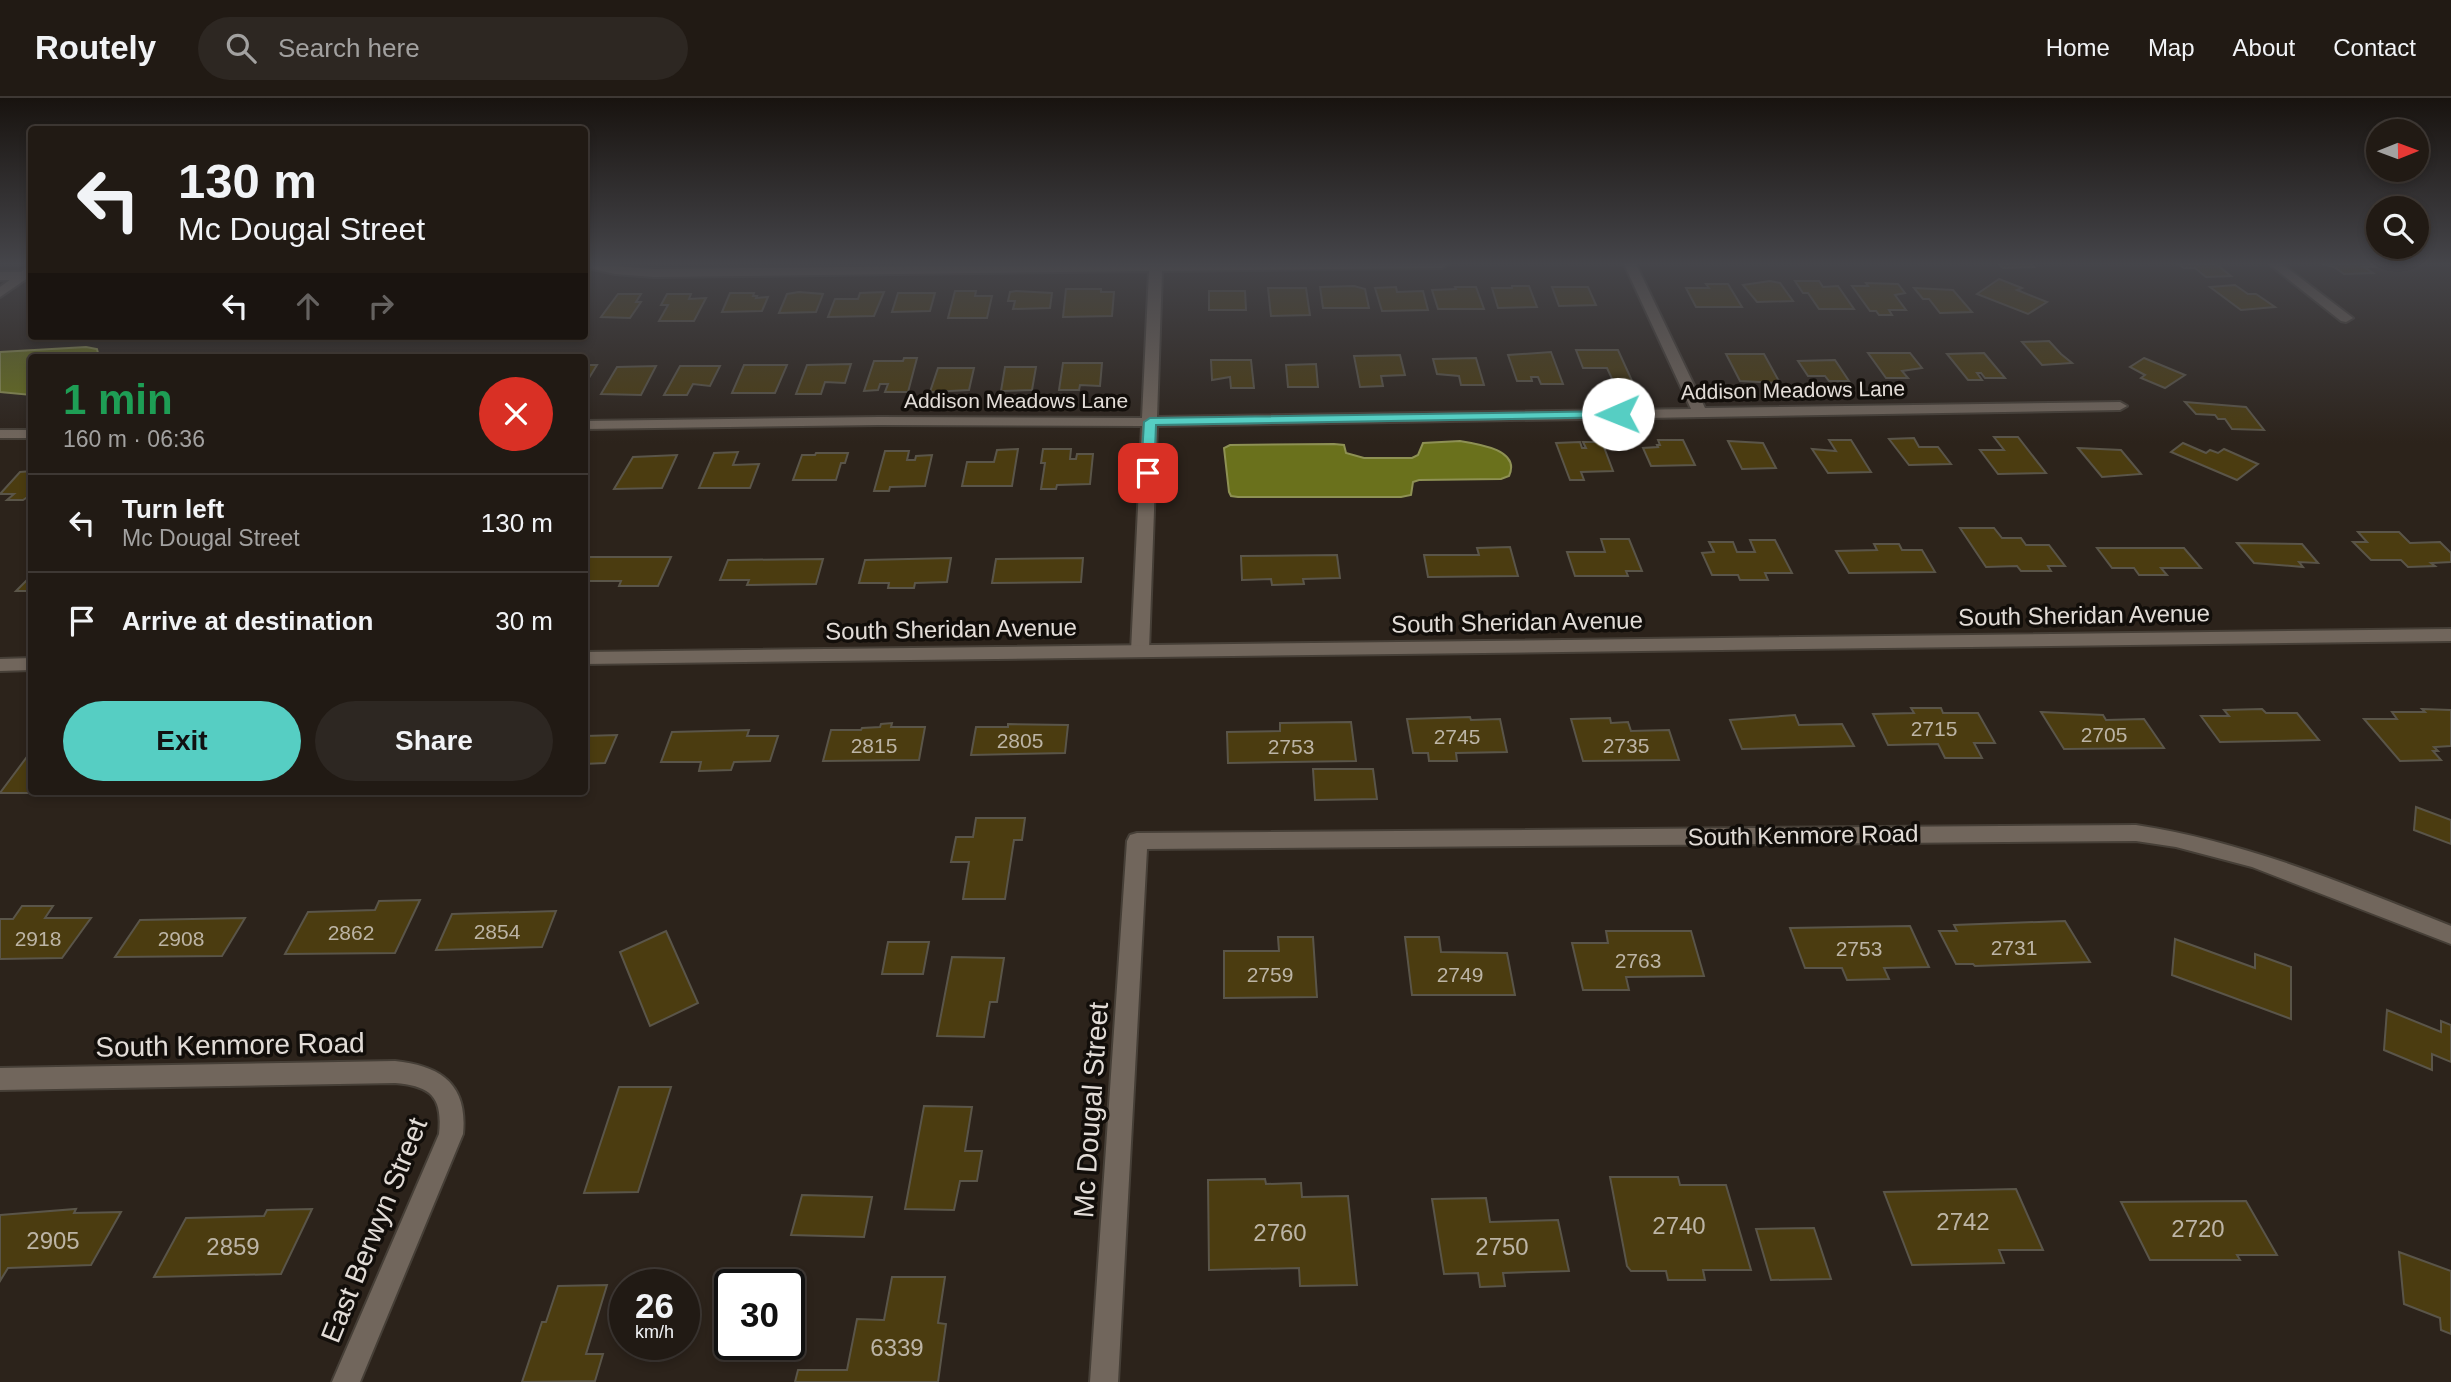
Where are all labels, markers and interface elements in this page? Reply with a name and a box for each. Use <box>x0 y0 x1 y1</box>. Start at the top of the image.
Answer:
search box <box>198 17 688 80</box>
text: Routely <box>35 29 156 66</box>
icon: search <box>222 29 260 67</box>
text: Search here <box>278 33 420 63</box>
text: Home <box>2046 34 2110 61</box>
text: Map <box>2148 34 2195 61</box>
text: About <box>2233 34 2295 61</box>
text: Contact <box>2333 34 2416 61</box>
north arrow <box>2366 119 2429 182</box>
map controls <box>2366 119 2429 259</box>
icon: left <box>63 154 154 245</box>
text: 130 m <box>178 154 317 208</box>
button: search <box>2366 196 2429 259</box>
text: Mc Dougal Street <box>178 211 425 247</box>
icon: left <box>216 287 254 325</box>
icon: ahead <box>289 287 327 325</box>
icon: right <box>362 287 400 325</box>
text: 1 min <box>63 376 173 423</box>
button: close <box>479 377 553 451</box>
position arrow <box>1581 377 1655 451</box>
street label: Addison Meadows Lane <box>1681 377 1905 403</box>
street label: Addison Meadows Lane <box>904 389 1128 412</box>
text: 160 m · 06:36 <box>63 426 205 452</box>
pin <box>1118 443 1178 503</box>
icon: arrive <box>1129 454 1167 492</box>
text: Turn left <box>122 494 224 524</box>
icon: left <box>63 504 101 542</box>
text: 130 m <box>481 508 553 538</box>
text: Mc Dougal Street <box>122 525 300 551</box>
street label: South Sheridan Avenue <box>1958 599 2210 631</box>
icon: arrive <box>63 602 101 640</box>
text: Arrive at destination <box>122 606 373 636</box>
text: 30 m <box>495 606 553 636</box>
street label: South Sheridan Avenue <box>1391 606 1643 638</box>
street label: South Sheridan Avenue <box>825 613 1077 645</box>
button: Exit <box>63 701 301 781</box>
button: Share <box>315 701 553 781</box>
house number: 2715 <box>1911 717 1957 740</box>
house number: 2705 <box>2081 723 2127 746</box>
house number: 2745 <box>1434 725 1480 748</box>
house number: 2805 <box>997 729 1043 752</box>
house number: 2815 <box>851 734 897 757</box>
house number: 2735 <box>1603 734 1649 757</box>
house number: 2753 <box>1268 735 1314 758</box>
street label: South Kenmore Road <box>1687 819 1919 851</box>
house number: 2854 <box>474 920 521 943</box>
house number: 2862 <box>328 921 374 944</box>
house number: 2918 <box>15 927 61 950</box>
house number: 2908 <box>158 927 204 950</box>
house number: 2731 <box>1991 936 2037 959</box>
house number: 2753 <box>1836 937 1882 960</box>
house number: 2763 <box>1615 949 1661 972</box>
house number: 2759 <box>1247 963 1293 986</box>
house number: 2749 <box>1437 963 1483 986</box>
street label: Mc Dougal Street <box>1068 1001 1114 1219</box>
street label: South Kenmore Road <box>95 1027 365 1063</box>
street label: East Berwyn Street <box>315 1113 433 1347</box>
house number: 2742 <box>1936 1208 1990 1235</box>
house number: 2740 <box>1652 1212 1706 1239</box>
house number: 2720 <box>2171 1215 2225 1242</box>
house number: 2760 <box>1253 1219 1307 1246</box>
house number: 2905 <box>26 1227 80 1254</box>
house number: 2859 <box>206 1233 260 1260</box>
house number: 2750 <box>1475 1233 1529 1260</box>
speed limit sign: 30 <box>714 1269 805 1360</box>
text: 26 <box>635 1286 674 1325</box>
text: km/h <box>635 1322 674 1342</box>
house number: 6339 <box>870 1334 924 1361</box>

